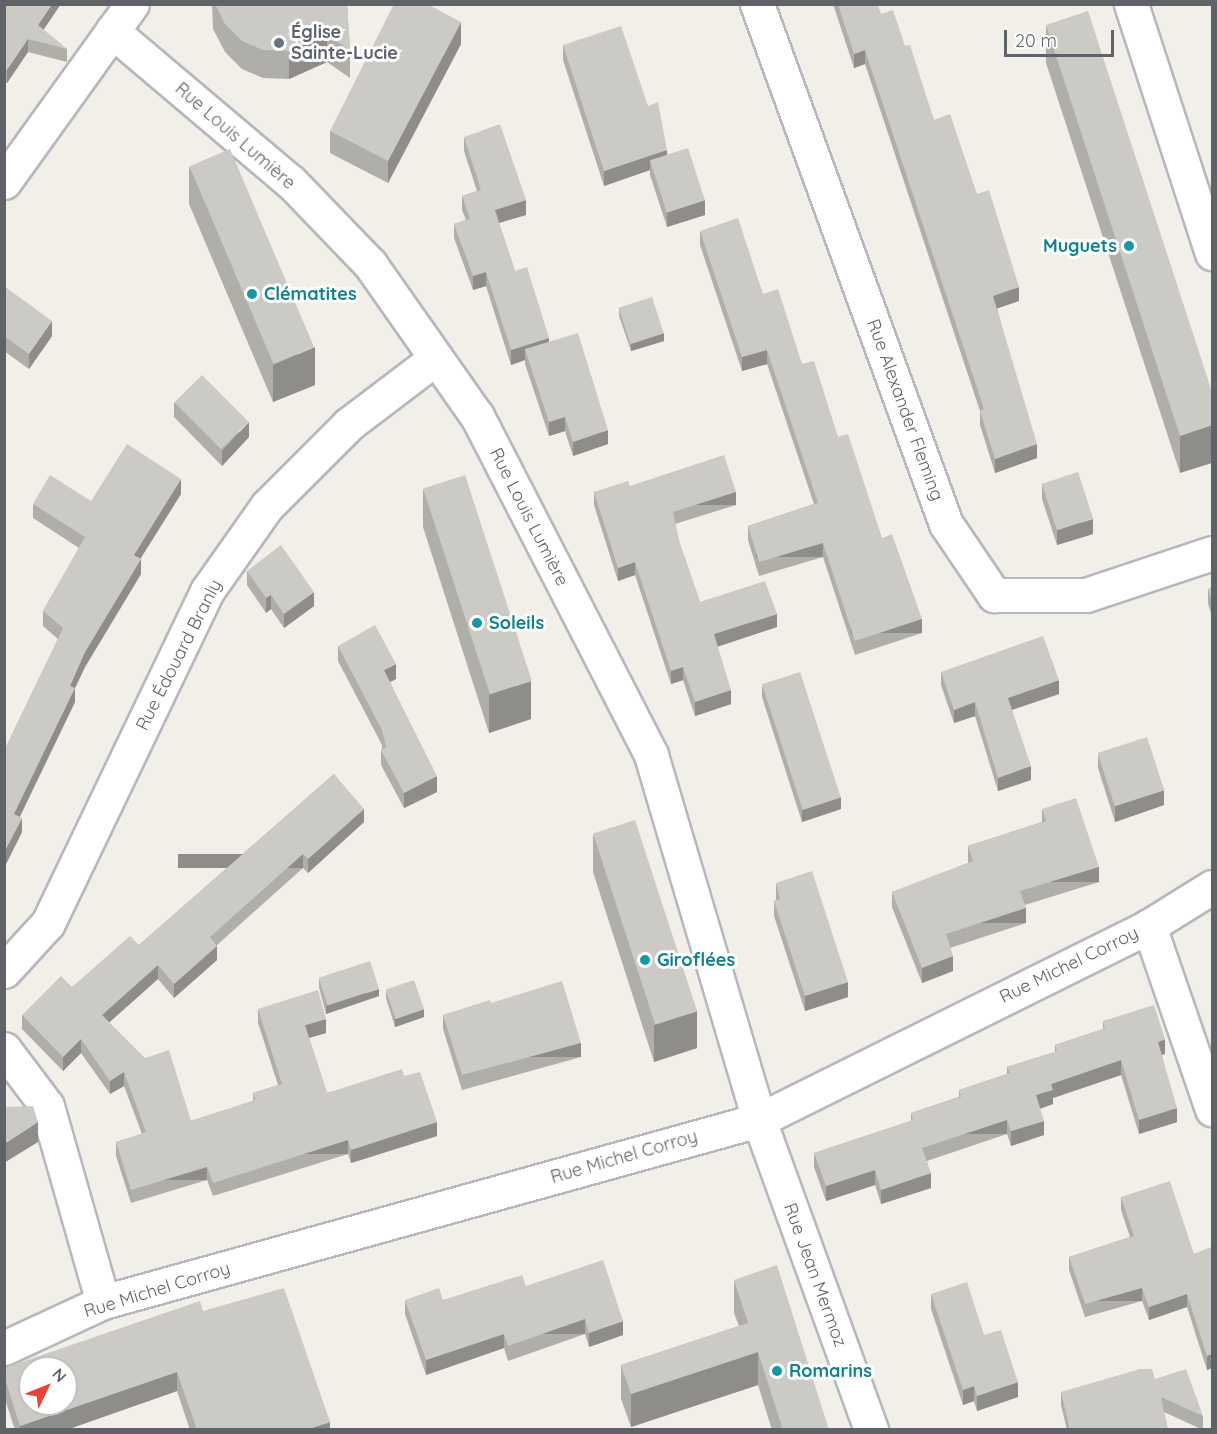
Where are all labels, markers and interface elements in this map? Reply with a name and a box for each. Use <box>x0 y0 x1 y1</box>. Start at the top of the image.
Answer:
scale bar <box>1007 18 1116 56</box>
place label: Église Sainte-Lucie <box>291 22 398 64</box>
text: 20 m <box>1015 29 1057 52</box>
marker: Église Sainte-Lucie <box>272 36 286 50</box>
street label: Rue Louis Lumière <box>171 78 299 194</box>
place label: Muguets <box>1043 235 1117 257</box>
marker: Muguets <box>1122 239 1136 253</box>
place label: Clématites <box>264 283 357 305</box>
marker: Clématites <box>245 287 259 301</box>
street label: Rue Alexander Fleming <box>862 316 948 504</box>
street label: Rue Louis Lumière <box>485 444 573 590</box>
street label: Rue Édouard Branly <box>132 576 226 734</box>
place label: Soleils <box>489 612 544 634</box>
marker: Soleils <box>470 616 484 630</box>
street label: Rue Michel Corroy <box>996 922 1142 1008</box>
place label: Giroflées <box>657 949 735 971</box>
marker: Giroflées <box>638 953 652 967</box>
street label: Rue Michel Corroy <box>548 1126 700 1188</box>
street label: Rue Jean Mermoz <box>779 1200 851 1350</box>
street label: Rue Michel Corroy <box>81 1257 233 1323</box>
north arrow <box>18 1356 78 1416</box>
place label: Romarins <box>789 1360 872 1382</box>
text: N <box>48 1364 71 1386</box>
marker: Romarins <box>770 1364 784 1378</box>

